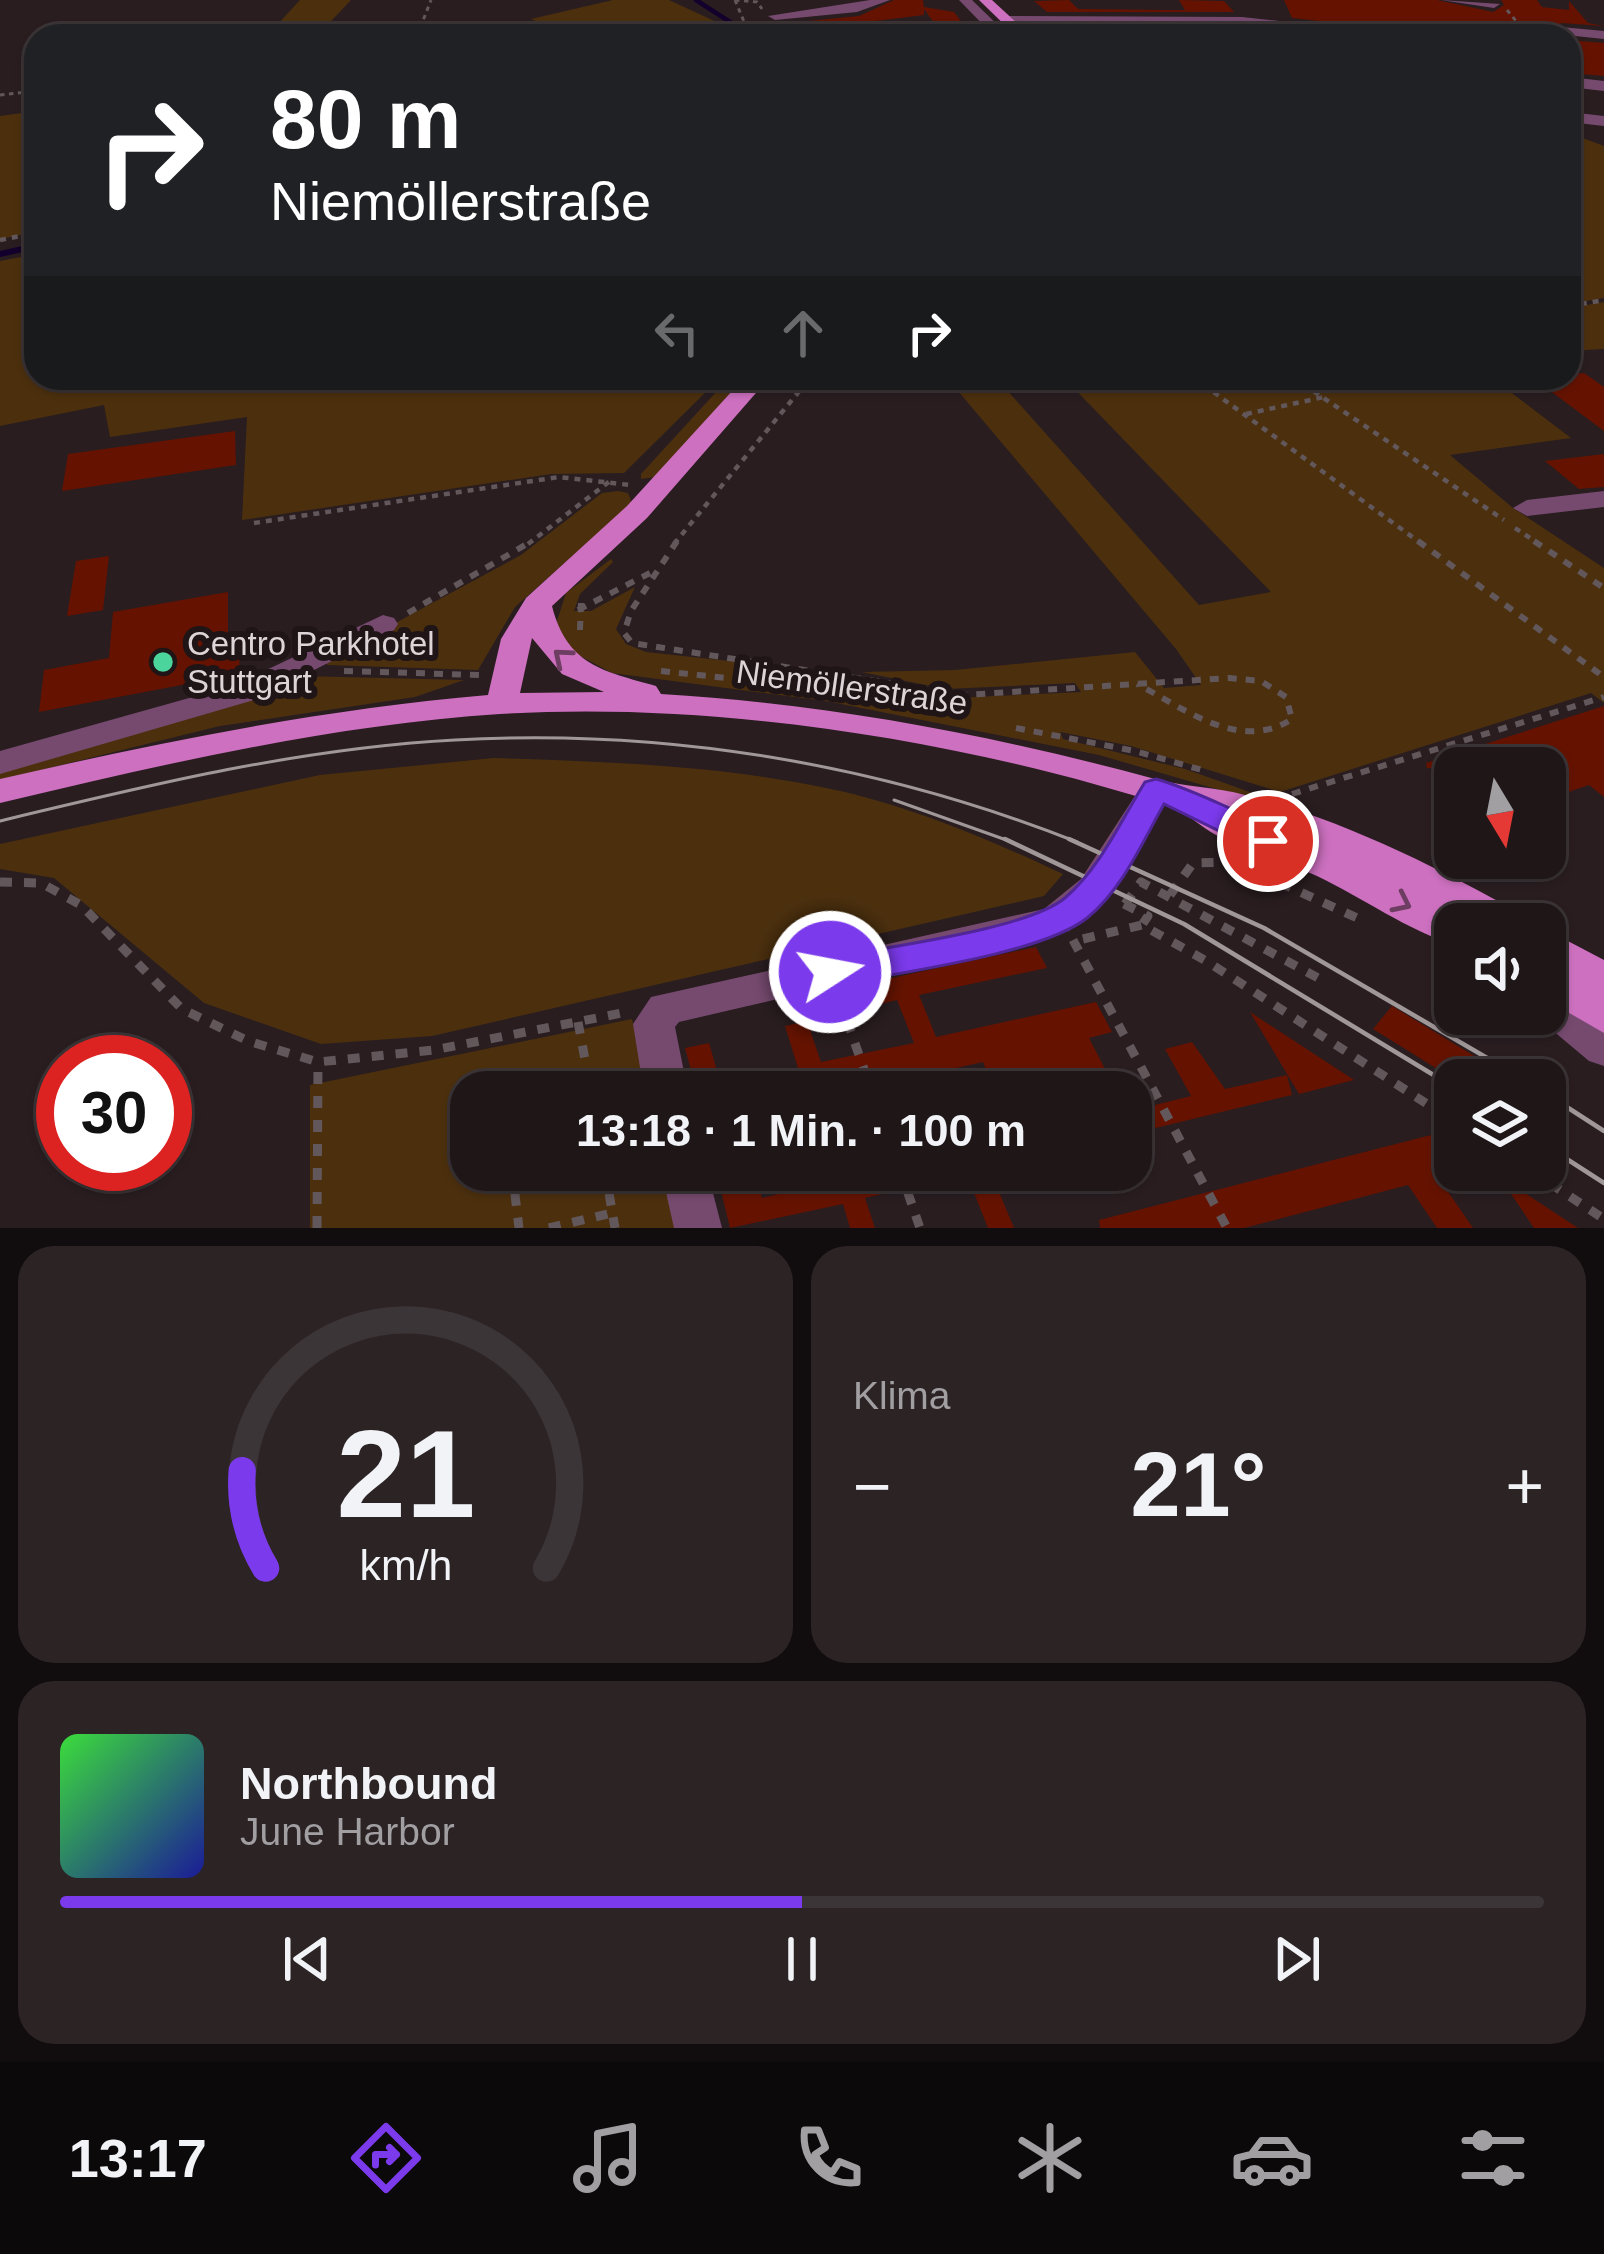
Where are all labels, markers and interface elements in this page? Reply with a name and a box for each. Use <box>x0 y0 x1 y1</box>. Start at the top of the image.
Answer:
icon: right <box>72 72 228 228</box>
text: 80 m <box>270 72 461 166</box>
text: Niemöllerstraße <box>270 171 651 231</box>
icon: left <box>644 300 710 366</box>
icon: ahead <box>770 300 836 366</box>
icon: right <box>896 300 962 366</box>
place label: Centro Parkhotel Stuttgart <box>187 625 435 700</box>
marker: Centro Parkhotel Stuttgart <box>150 649 176 675</box>
one-way arrow <box>554 649 576 671</box>
street label: Niemöllerstraße <box>734 652 970 722</box>
north arrow <box>1434 747 1566 879</box>
map controls <box>1434 747 1566 1191</box>
pin <box>1217 790 1319 892</box>
icon: arrive <box>1235 808 1301 874</box>
one-way arrow <box>1390 888 1411 912</box>
button: sound <box>1434 903 1566 1035</box>
position arrow <box>767 909 893 1035</box>
speed limit sign: 30 <box>36 1035 192 1191</box>
button: layers <box>1434 1059 1566 1191</box>
text: 13:18 · 1 Min. · 100 m <box>576 1105 1026 1156</box>
text: Klima <box>853 1374 951 1417</box>
text: 21 <box>336 1404 475 1543</box>
text: 21° <box>1130 1435 1267 1535</box>
text: − <box>853 1449 892 1523</box>
text: + <box>1505 1449 1544 1523</box>
text: km/h <box>359 1540 452 1588</box>
text: Northbound <box>240 1758 497 1809</box>
text: June Harbor <box>240 1810 455 1853</box>
icon: previous <box>274 1926 340 1992</box>
icon: pause <box>769 1926 835 1992</box>
icon: next <box>1264 1926 1330 1992</box>
icon: directions <box>344 2116 428 2200</box>
icon: music <box>566 2116 650 2200</box>
icon: phone <box>787 2116 871 2200</box>
icon: climate <box>1008 2116 1092 2200</box>
icon: car <box>1230 2116 1314 2200</box>
icon: filters <box>1451 2116 1535 2200</box>
text: 13:17 <box>69 2128 207 2188</box>

